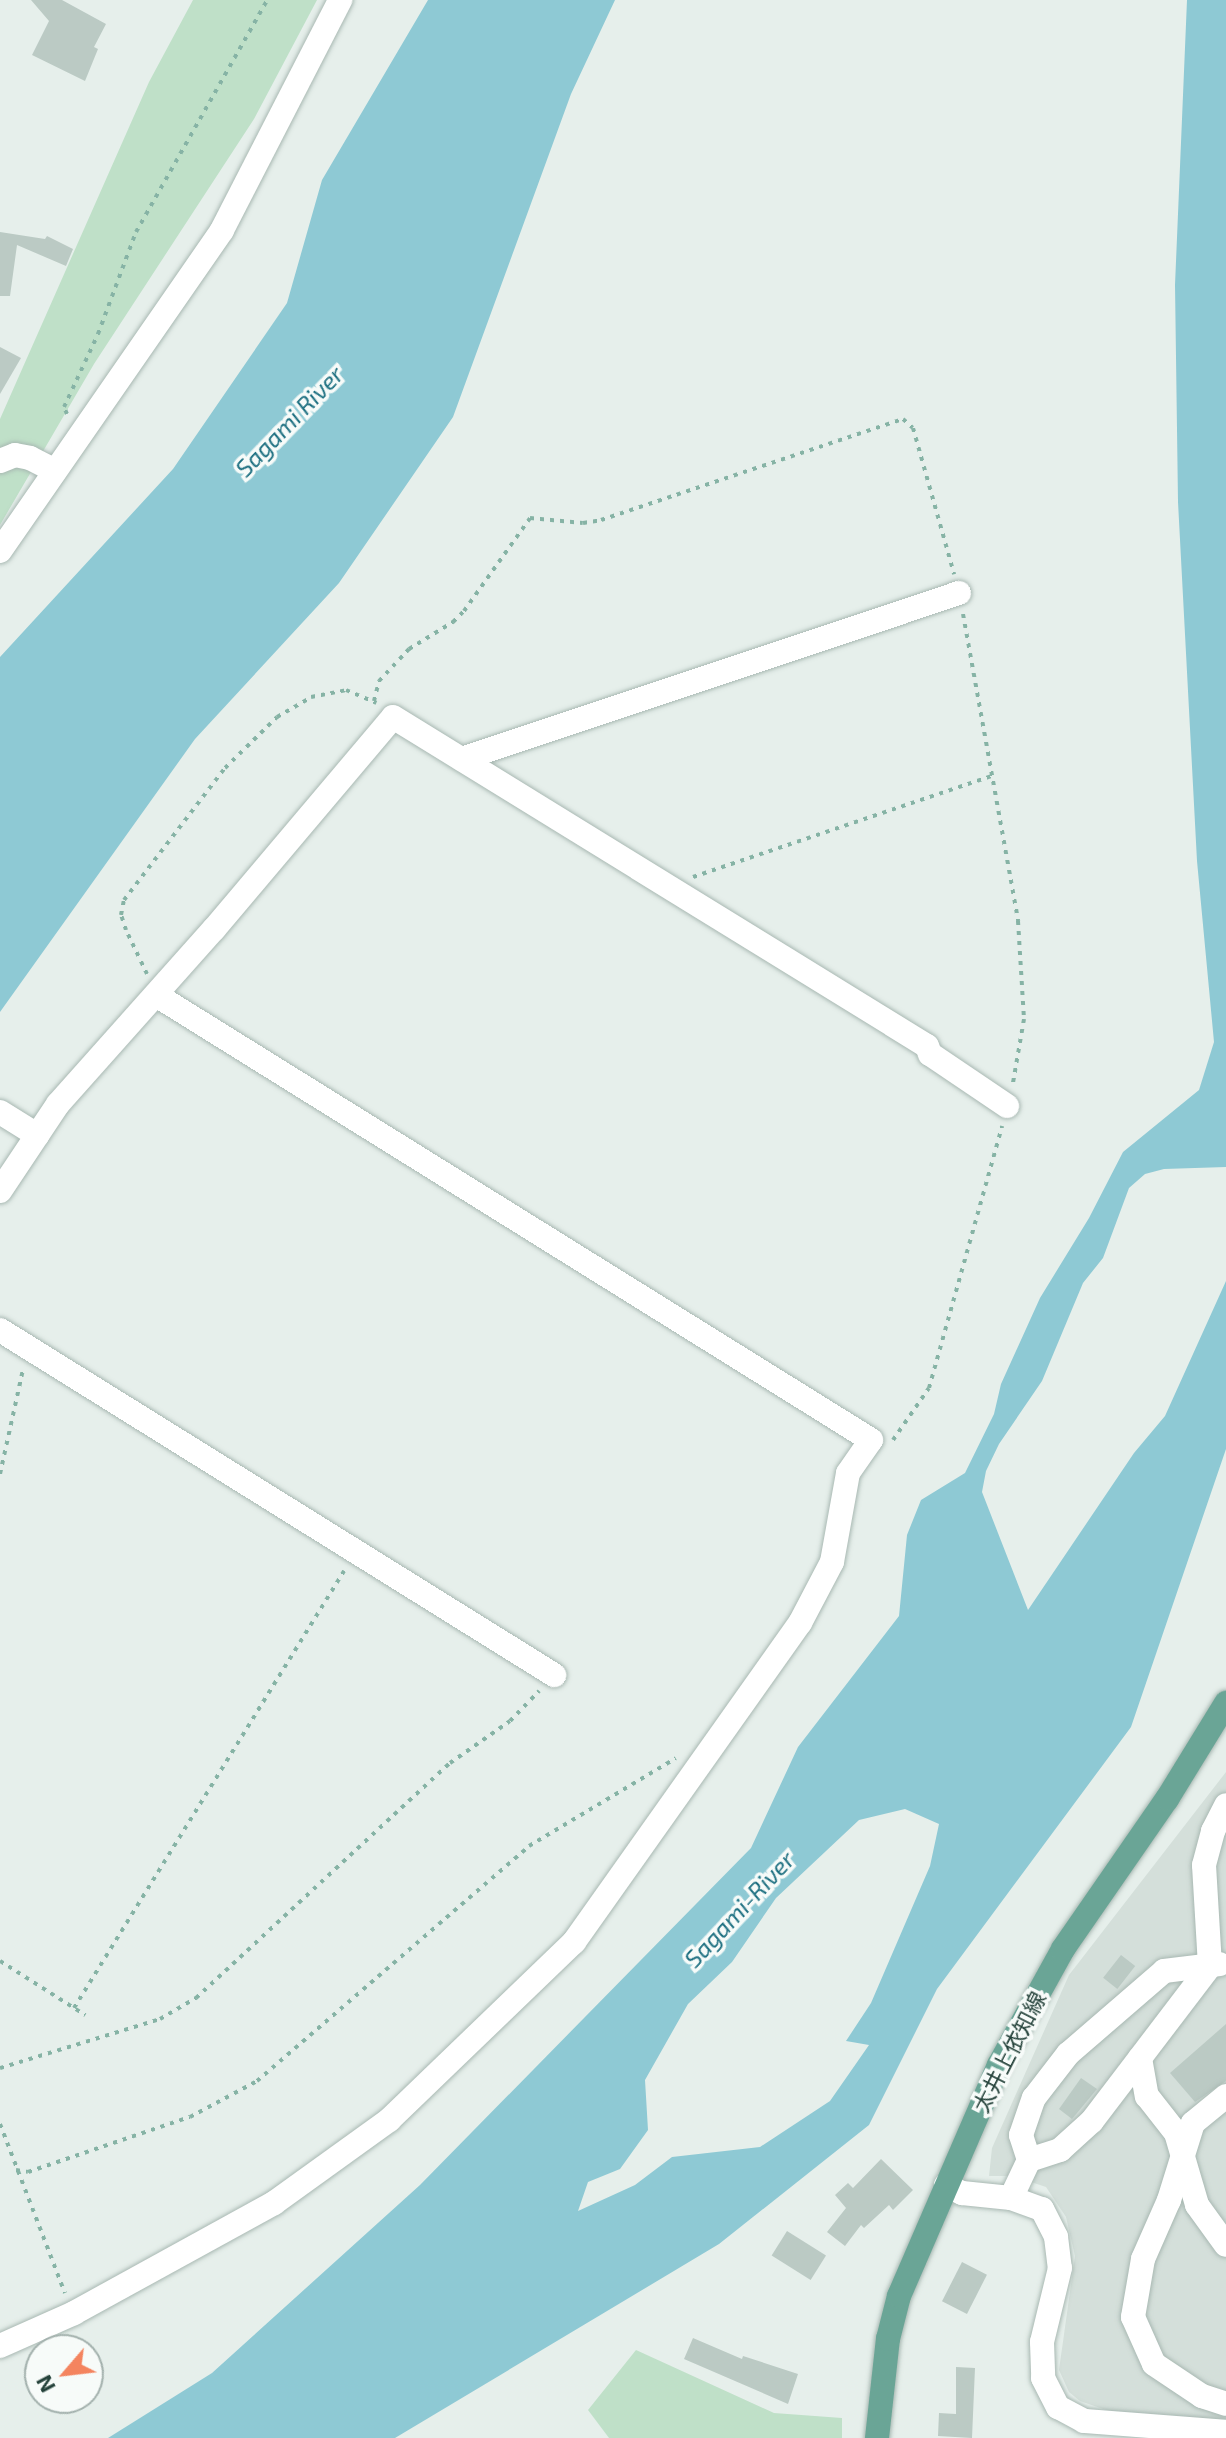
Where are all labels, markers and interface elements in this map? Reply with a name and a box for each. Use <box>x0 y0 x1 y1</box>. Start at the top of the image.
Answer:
water label: Sagami River <box>229 360 349 482</box>
water label: Sagami-River <box>678 1845 800 1973</box>
street label: 太井上依知線 <box>967 1987 1051 2117</box>
north arrow <box>24 2334 104 2414</box>
text: N <box>29 2371 60 2397</box>

